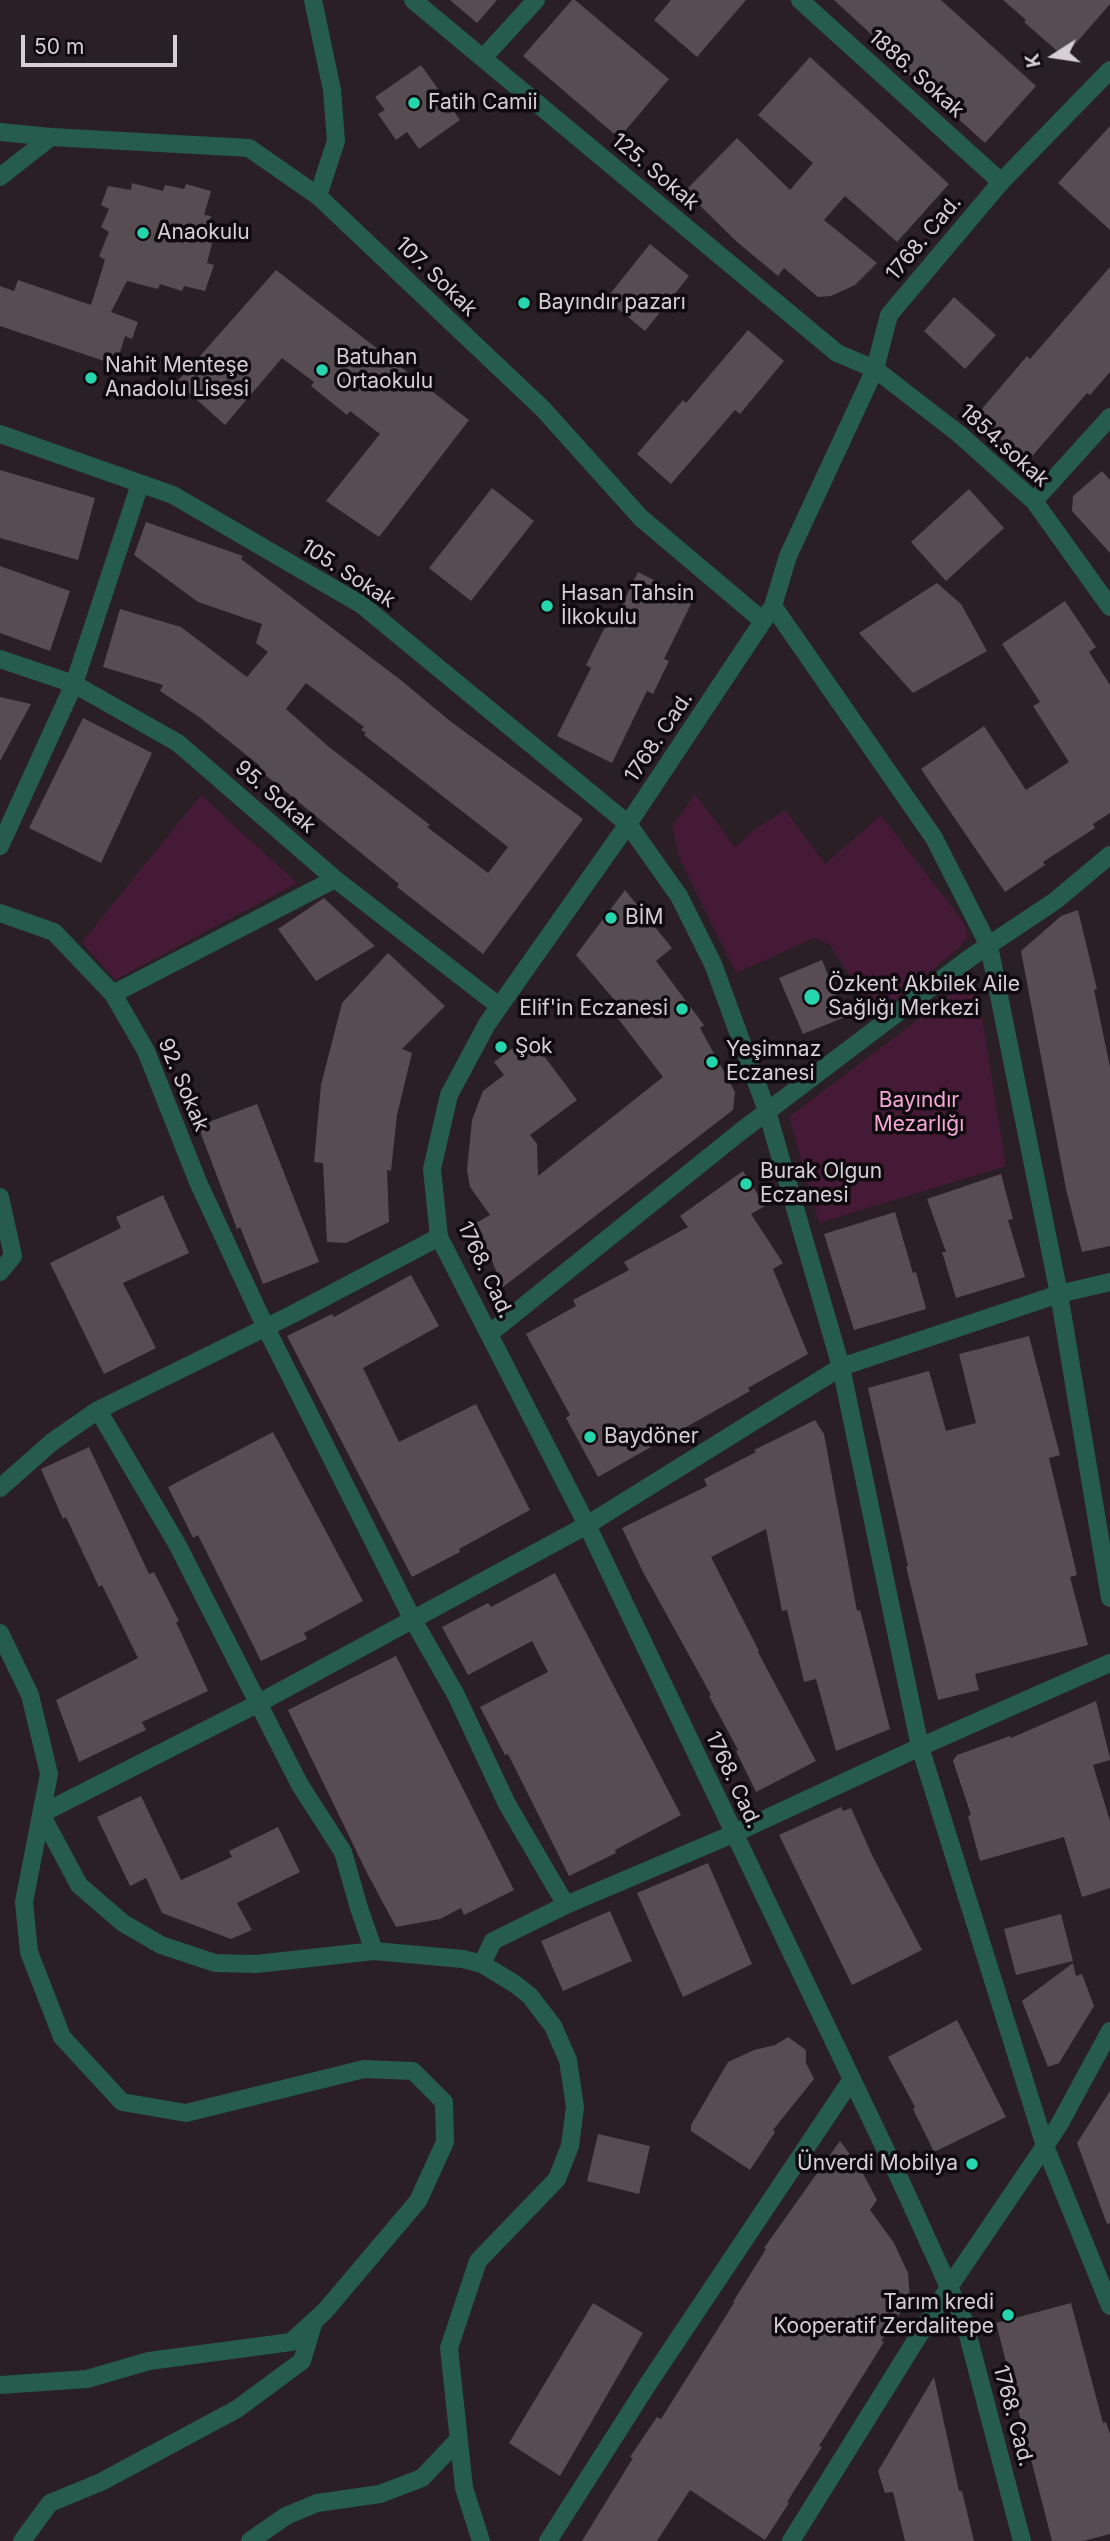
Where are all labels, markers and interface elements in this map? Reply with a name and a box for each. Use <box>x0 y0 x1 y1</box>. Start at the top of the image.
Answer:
scale bar <box>24 21 180 65</box>
north arrow <box>1019 21 1089 91</box>
street label: 1886. Sokak <box>863 25 969 123</box>
text: 50 m <box>34 34 84 59</box>
text: K <box>1020 51 1046 70</box>
place label: Fatih Camii <box>428 90 538 116</box>
marker: Fatih Camii <box>406 95 422 111</box>
street label: 125. Sokak <box>606 128 704 216</box>
street label: 1768. Cad. <box>881 190 967 286</box>
place label: Anaokulu <box>157 220 250 246</box>
marker: Anaokulu <box>135 225 151 241</box>
street label: 107. Sokak <box>390 232 482 322</box>
place label: Bayındır pazarı <box>538 290 686 316</box>
marker: Bayındır pazarı <box>516 295 532 311</box>
place label: Batuhan Ortaokulu <box>336 345 433 395</box>
place label: Nahit Menteşe Anadolu Lisesi <box>105 353 249 403</box>
marker: Batuhan Ortaokulu <box>314 362 330 378</box>
marker: Nahit Menteşe Anadolu Lisesi <box>83 370 99 386</box>
street label: 1854.sokak <box>954 399 1054 493</box>
street label: 105. Sokak <box>296 534 400 614</box>
place label: Hasan Tahsin İlkokulu <box>561 581 694 631</box>
marker: Hasan Tahsin İlkokulu <box>539 598 555 614</box>
street label: 1768. Cad. <box>620 687 698 787</box>
street label: 95. Sokak <box>230 755 320 839</box>
place label: BİM <box>625 905 663 931</box>
marker: BİM <box>603 910 619 926</box>
place label: Özkent Akbilek Aile Sağlığı Merkezi <box>828 972 1020 1022</box>
marker: Özkent Akbilek Aile Sağlığı Merkezi <box>802 987 822 1007</box>
place label: Elif'in Eczanesi <box>519 996 668 1022</box>
marker: Elif'in Eczanesi <box>674 1001 690 1017</box>
place label: Şok <box>515 1034 553 1060</box>
street label: 92. Sokak <box>152 1035 214 1135</box>
place label: Yeşimnaz Eczanesi <box>726 1037 821 1087</box>
marker: Şok <box>493 1039 509 1055</box>
marker: Yeşimnaz Eczanesi <box>704 1054 720 1070</box>
park label: Bayındır Mezarlığı <box>874 1088 964 1138</box>
place label: Burak Olgun Eczanesi <box>760 1159 882 1209</box>
marker: Burak Olgun Eczanesi <box>738 1176 754 1192</box>
street label: 1768. Cad. <box>452 1218 518 1322</box>
place label: Baydöner <box>604 1424 699 1450</box>
marker: Baydöner <box>582 1429 598 1445</box>
street label: 1768. Cad. <box>700 1728 766 1832</box>
place label: Ünverdi Mobilya <box>797 2151 958 2177</box>
marker: Ünverdi Mobilya <box>964 2156 980 2172</box>
place label: Tarım kredi Kooperatif Zerdalitepe <box>773 2290 994 2340</box>
marker: Tarım kredi Kooperatif Zerdalitepe <box>1000 2307 1016 2323</box>
street label: 1768. Cad. <box>987 2363 1039 2469</box>

